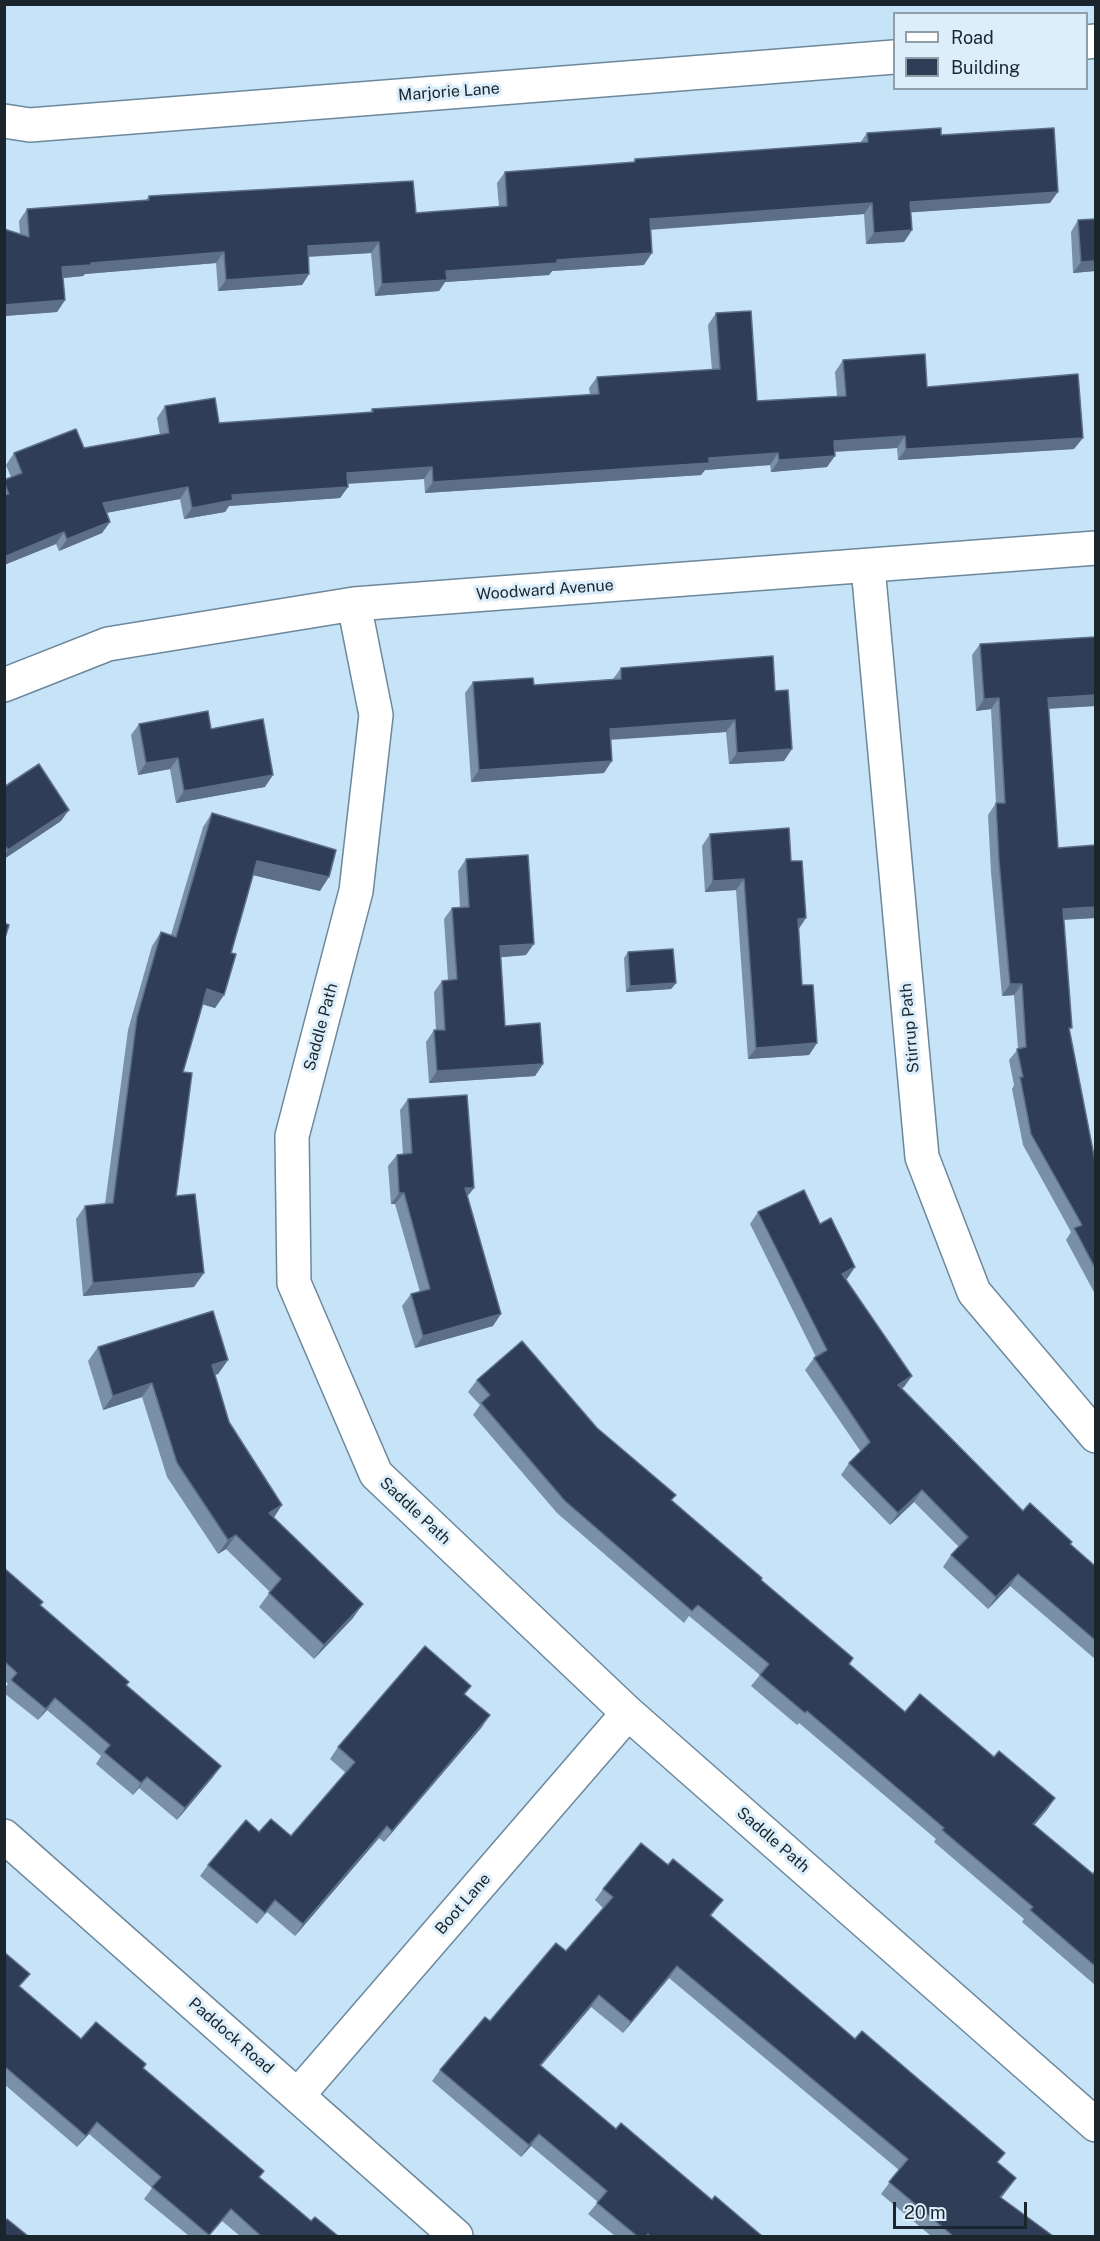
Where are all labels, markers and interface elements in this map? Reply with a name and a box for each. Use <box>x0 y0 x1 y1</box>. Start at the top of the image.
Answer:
legend <box>893 12 1088 90</box>
text: Road <box>951 27 994 48</box>
text: Building <box>951 57 1020 78</box>
street label: Marjorie Lane <box>398 79 500 105</box>
street label: Woodward Avenue <box>476 576 614 604</box>
street label: Saddle Path <box>300 981 342 1073</box>
street label: Stirrup Path <box>897 982 923 1074</box>
street label: Saddle Path <box>376 1473 454 1549</box>
street label: Saddle Path <box>733 1803 813 1877</box>
street label: Boot Lane <box>431 1869 495 1939</box>
street label: Paddock Road <box>185 1994 277 2078</box>
scale bar <box>896 2190 1030 2228</box>
text: 20 m <box>904 2202 946 2223</box>

